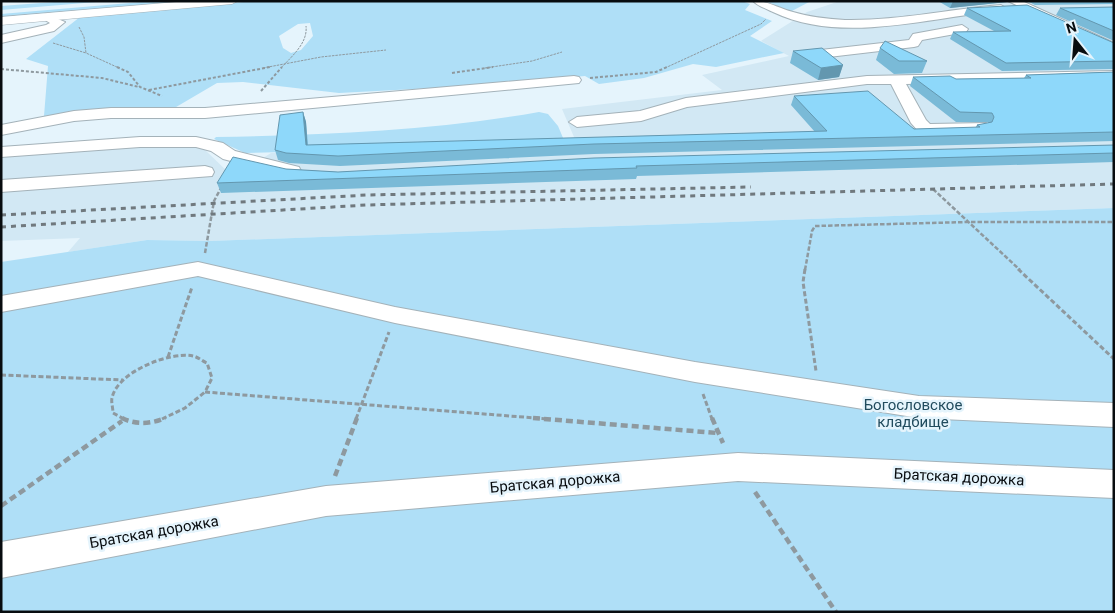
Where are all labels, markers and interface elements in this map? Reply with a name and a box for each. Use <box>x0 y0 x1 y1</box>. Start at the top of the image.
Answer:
north arrow <box>1050 15 1100 65</box>
text: N <box>1064 18 1078 37</box>
park label: Богословское кладбище <box>864 396 962 431</box>
street label: Братская дорожка <box>893 465 1025 489</box>
street label: Братская дорожка <box>489 467 621 497</box>
street label: Братская дорожка <box>88 512 220 552</box>

